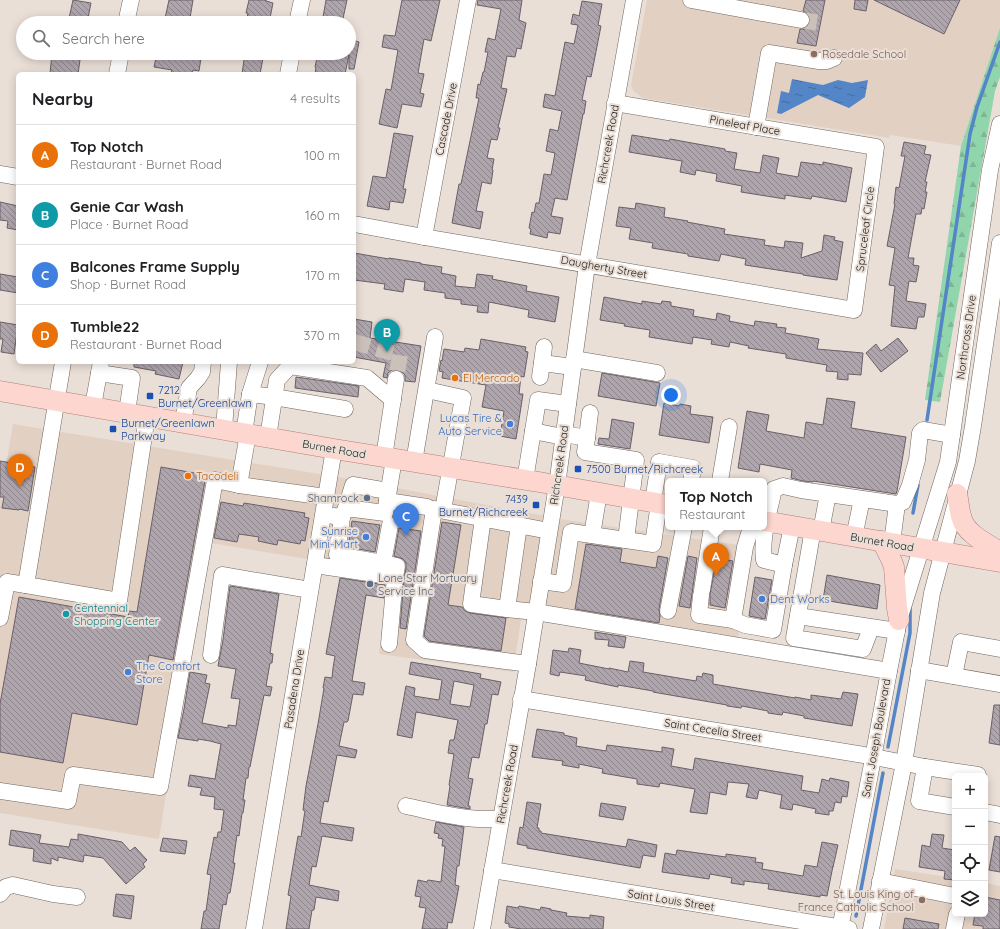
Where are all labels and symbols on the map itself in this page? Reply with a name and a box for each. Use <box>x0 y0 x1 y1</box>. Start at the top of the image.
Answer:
place label: Rosedale School <box>822 47 906 61</box>
marker: Rosedale School <box>809 49 819 59</box>
street label: Cascade Drive <box>432 81 460 157</box>
street label: Richcreek Road <box>594 103 622 185</box>
street label: Pineleaf Place <box>709 112 781 138</box>
street label: Spruceleaf Circle <box>853 186 877 272</box>
street label: Daugherty Street <box>560 253 648 282</box>
street label: Northcross Drive <box>953 294 979 380</box>
pin: B <box>374 319 400 352</box>
place label: El Mercado <box>463 371 520 385</box>
marker: El Mercado <box>450 373 460 383</box>
place label: 7212 Burnet/Greenlawn <box>158 383 252 410</box>
your location <box>661 385 681 405</box>
marker: 7212 Burnet/Greenlawn <box>145 391 155 401</box>
place label: Lucas Tire & Auto Service <box>438 411 503 438</box>
place label: Burnet/Greenlawn Parkway <box>121 416 215 443</box>
marker: Lucas Tire & Auto Service <box>505 419 515 429</box>
marker: Burnet/Greenlawn Parkway <box>108 424 118 434</box>
street label: Richcreek Road <box>547 424 571 506</box>
street label: Burnet Road <box>301 437 367 461</box>
pin: D <box>7 454 33 487</box>
place label: 7500 Burnet/Richcreek <box>586 462 703 476</box>
marker: 7500 Burnet/Richcreek <box>573 464 583 474</box>
place label: Tacodeli <box>196 469 238 483</box>
marker: Tacodeli <box>183 471 193 481</box>
place label: Shamrock <box>308 491 359 505</box>
place label: 7439 Burnet/Richcreek <box>439 492 528 519</box>
marker: Shamrock <box>362 493 372 503</box>
marker: 7439 Burnet/Richcreek <box>531 500 541 510</box>
pin: C <box>393 503 419 536</box>
place label: Sunrise Mini-Mart <box>310 524 358 551</box>
street label: Burnet Road <box>849 530 915 554</box>
marker: Sunrise Mini-Mart <box>361 532 371 542</box>
pin: A <box>703 543 729 576</box>
place label: Lone Star Mortuary Service Inc <box>378 571 477 598</box>
marker: Lone Star Mortuary Service Inc <box>365 579 375 589</box>
place label: Dent Works <box>770 592 830 606</box>
marker: Dent Works <box>757 594 767 604</box>
place label: Centennial Shopping Center <box>74 601 160 628</box>
marker: Centennial Shopping Center <box>61 609 71 619</box>
street label: Pasadena Drive <box>281 648 307 730</box>
place label: The Comfort Store <box>136 659 200 686</box>
marker: The Comfort Store <box>123 667 133 677</box>
street label: Saint Joseph Boulevard <box>859 678 893 798</box>
street label: Saint Cecelia Street <box>663 715 763 745</box>
street label: Richcreek Road <box>493 743 521 825</box>
street label: Saint Louis Street <box>627 886 716 914</box>
place label: St. Louis King of France Catholic School <box>798 887 914 914</box>
marker: St. Louis King of France Catholic School <box>917 895 927 905</box>

